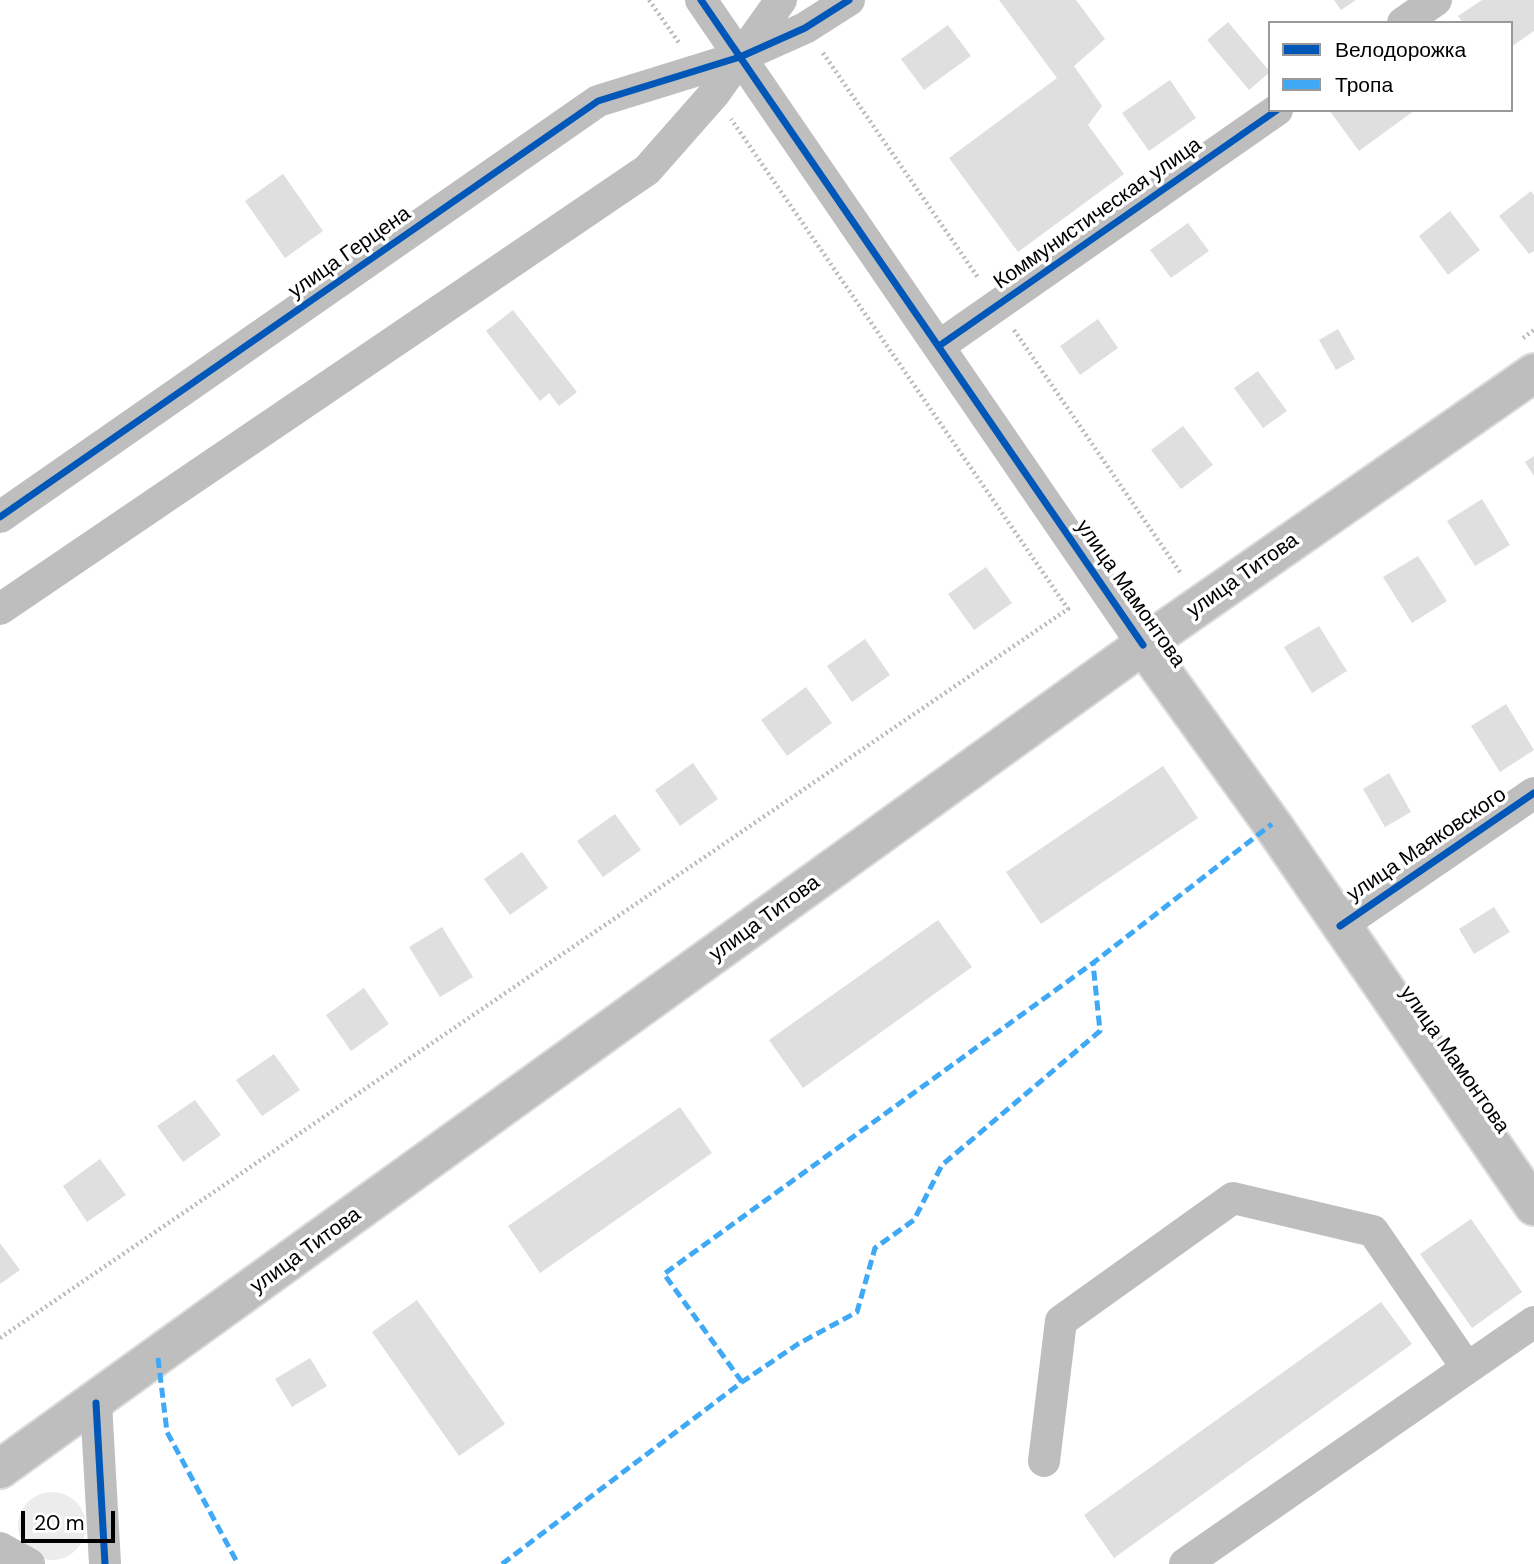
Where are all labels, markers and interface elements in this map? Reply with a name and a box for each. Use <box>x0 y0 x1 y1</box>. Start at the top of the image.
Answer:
legend <box>1268 21 1513 112</box>
text: Велодорожка <box>1335 36 1466 64</box>
text: Тропа <box>1335 71 1393 99</box>
street label: Коммунистическая улица <box>989 133 1207 295</box>
street label: улица Герцена <box>284 202 416 304</box>
street label: улица Мамонтова <box>1070 515 1190 673</box>
street label: улица Титова <box>1182 528 1304 624</box>
street label: улица Маяковского <box>1343 782 1511 908</box>
street label: улица Титова <box>705 870 825 968</box>
street label: улица Мамонтова <box>1394 981 1514 1139</box>
street label: улица Титова <box>246 1202 366 1300</box>
scale bar <box>24 1498 119 1542</box>
text: 20 m <box>34 1509 85 1537</box>

